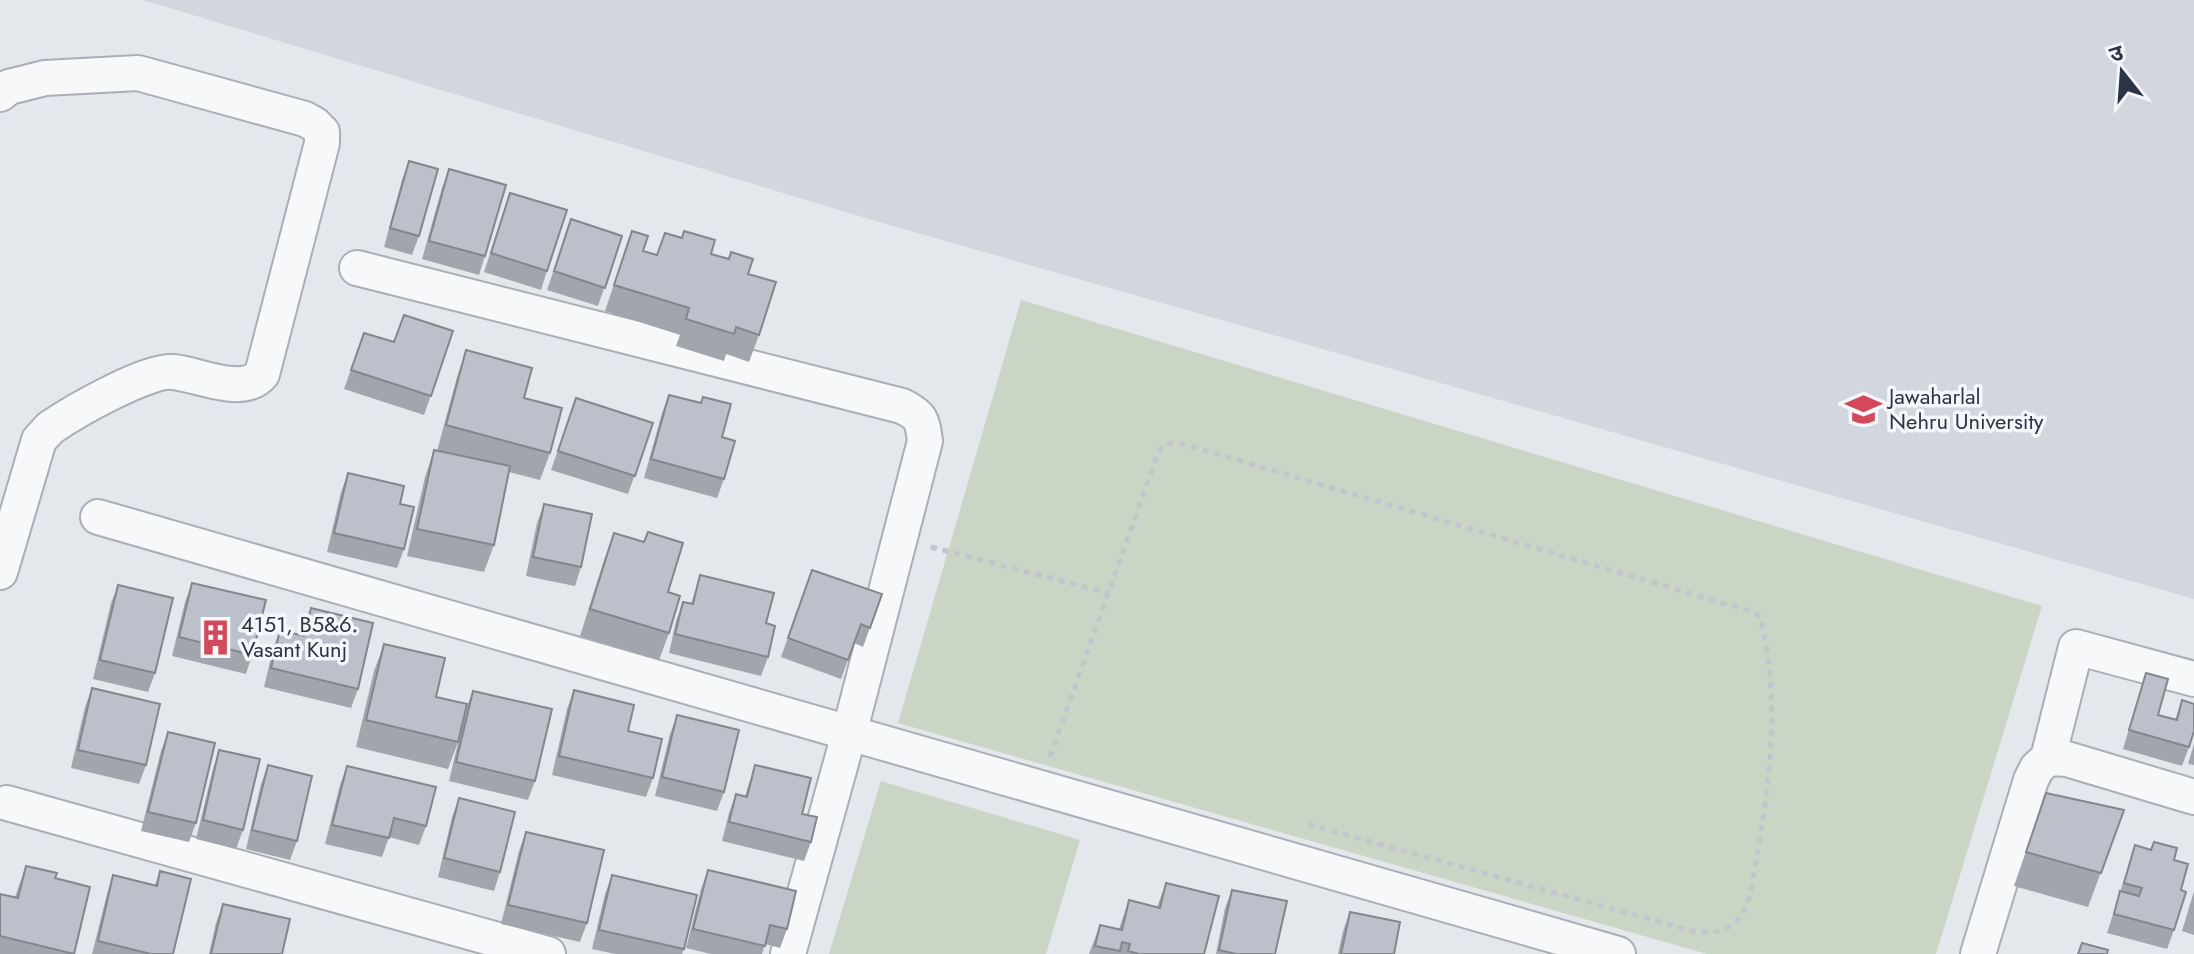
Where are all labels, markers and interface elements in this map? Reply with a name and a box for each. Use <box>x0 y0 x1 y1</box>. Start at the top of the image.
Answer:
north arrow <box>2082 32 2162 112</box>
text: उ <box>2105 35 2128 70</box>
place label: Jawaharlal Nehru University <box>1886 380 2044 437</box>
school or university icon: Jawaharlal Nehru University <box>1844 390 1882 428</box>
place label: 4151, B5&6. Vasant Kunj <box>241 608 358 665</box>
building icon: 4151, B5&6. Vasant Kunj <box>196 618 234 656</box>

